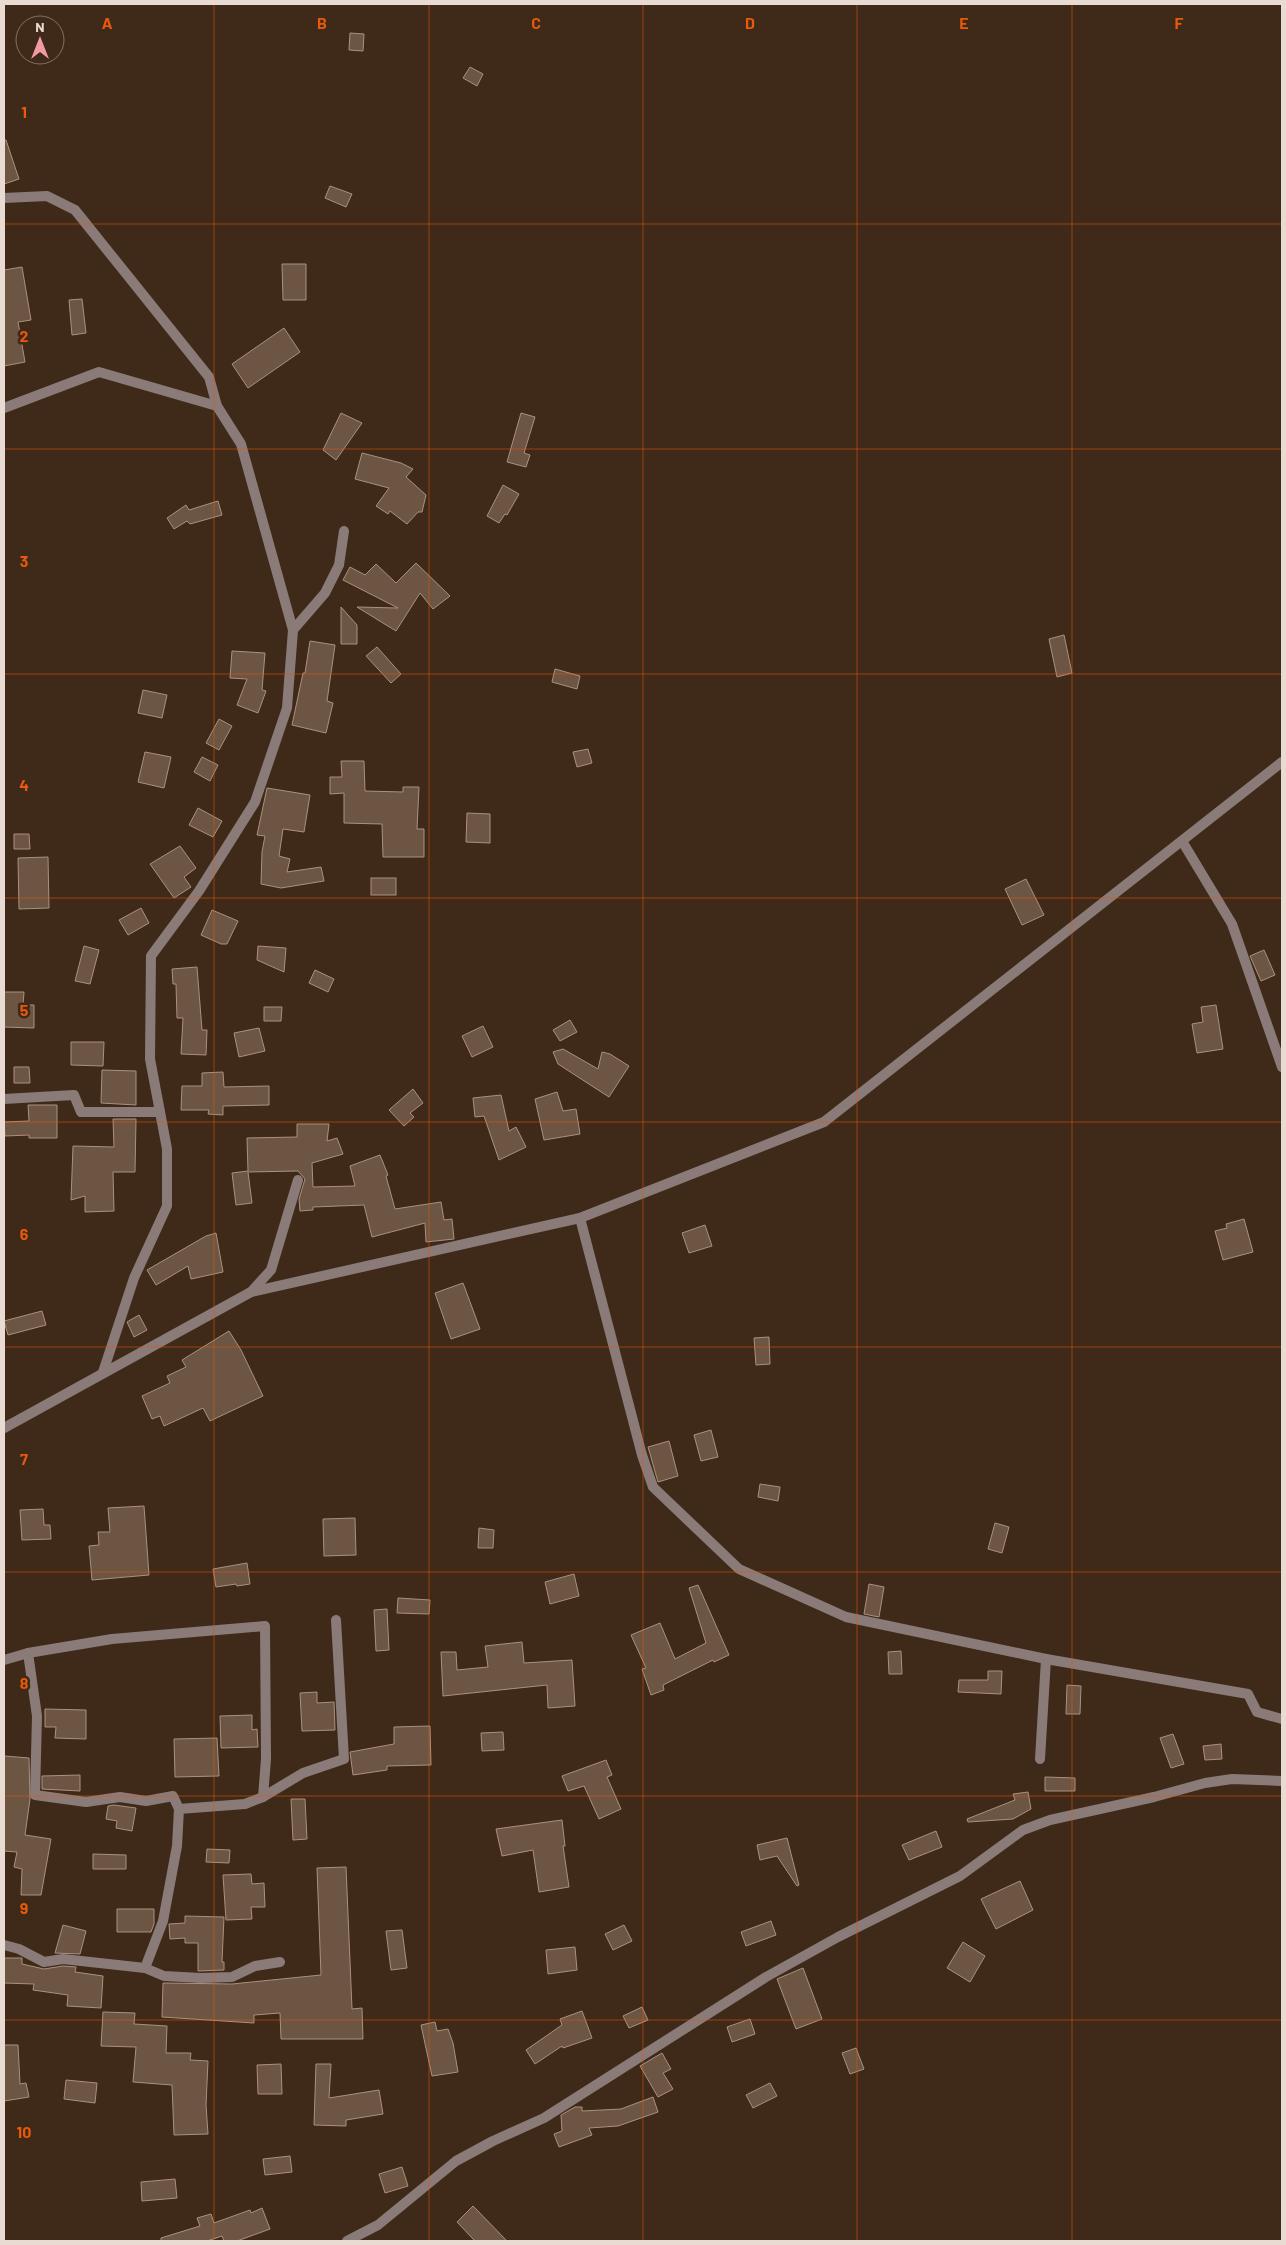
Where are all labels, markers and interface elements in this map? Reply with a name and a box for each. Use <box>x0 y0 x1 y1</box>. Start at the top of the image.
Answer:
text: A <box>102 13 113 32</box>
text: B <box>317 13 327 32</box>
text: C <box>531 13 541 32</box>
text: D <box>745 13 755 32</box>
text: E <box>959 13 969 32</box>
text: F <box>1175 13 1184 32</box>
north arrow <box>15 15 65 65</box>
text: N <box>35 18 45 35</box>
text: 1 <box>21 102 27 121</box>
text: 2 <box>20 326 29 345</box>
text: 3 <box>20 551 28 570</box>
text: 4 <box>19 775 29 794</box>
text: 5 <box>20 1000 29 1019</box>
text: 6 <box>20 1224 29 1243</box>
text: 7 <box>20 1449 28 1468</box>
text: 8 <box>20 1673 29 1692</box>
text: 9 <box>20 1898 28 1917</box>
text: 10 <box>17 2122 31 2141</box>

